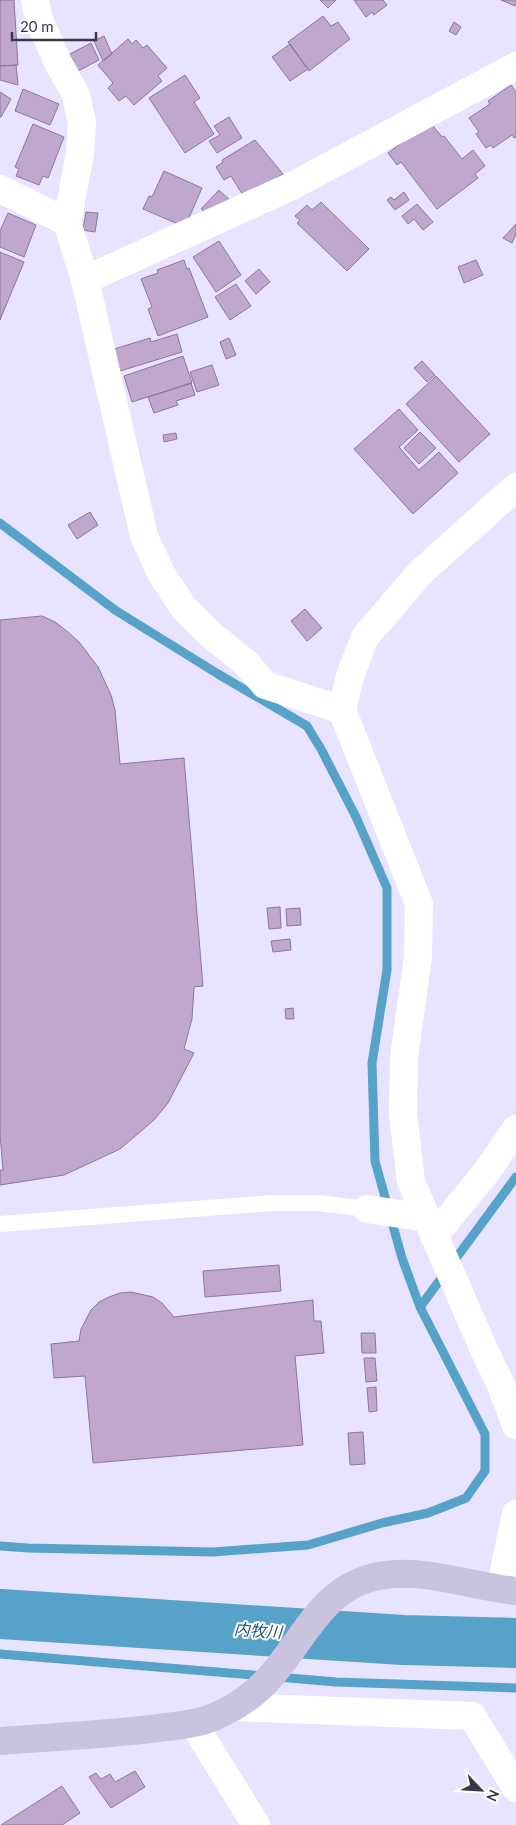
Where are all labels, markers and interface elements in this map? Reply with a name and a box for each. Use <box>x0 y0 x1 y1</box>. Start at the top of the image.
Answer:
scale bar <box>12 10 96 42</box>
text: 20 m <box>20 17 54 35</box>
water label: 内牧川 <box>233 1619 285 1641</box>
north arrow <box>456 1765 506 1815</box>
text: N <box>483 1787 503 1804</box>

